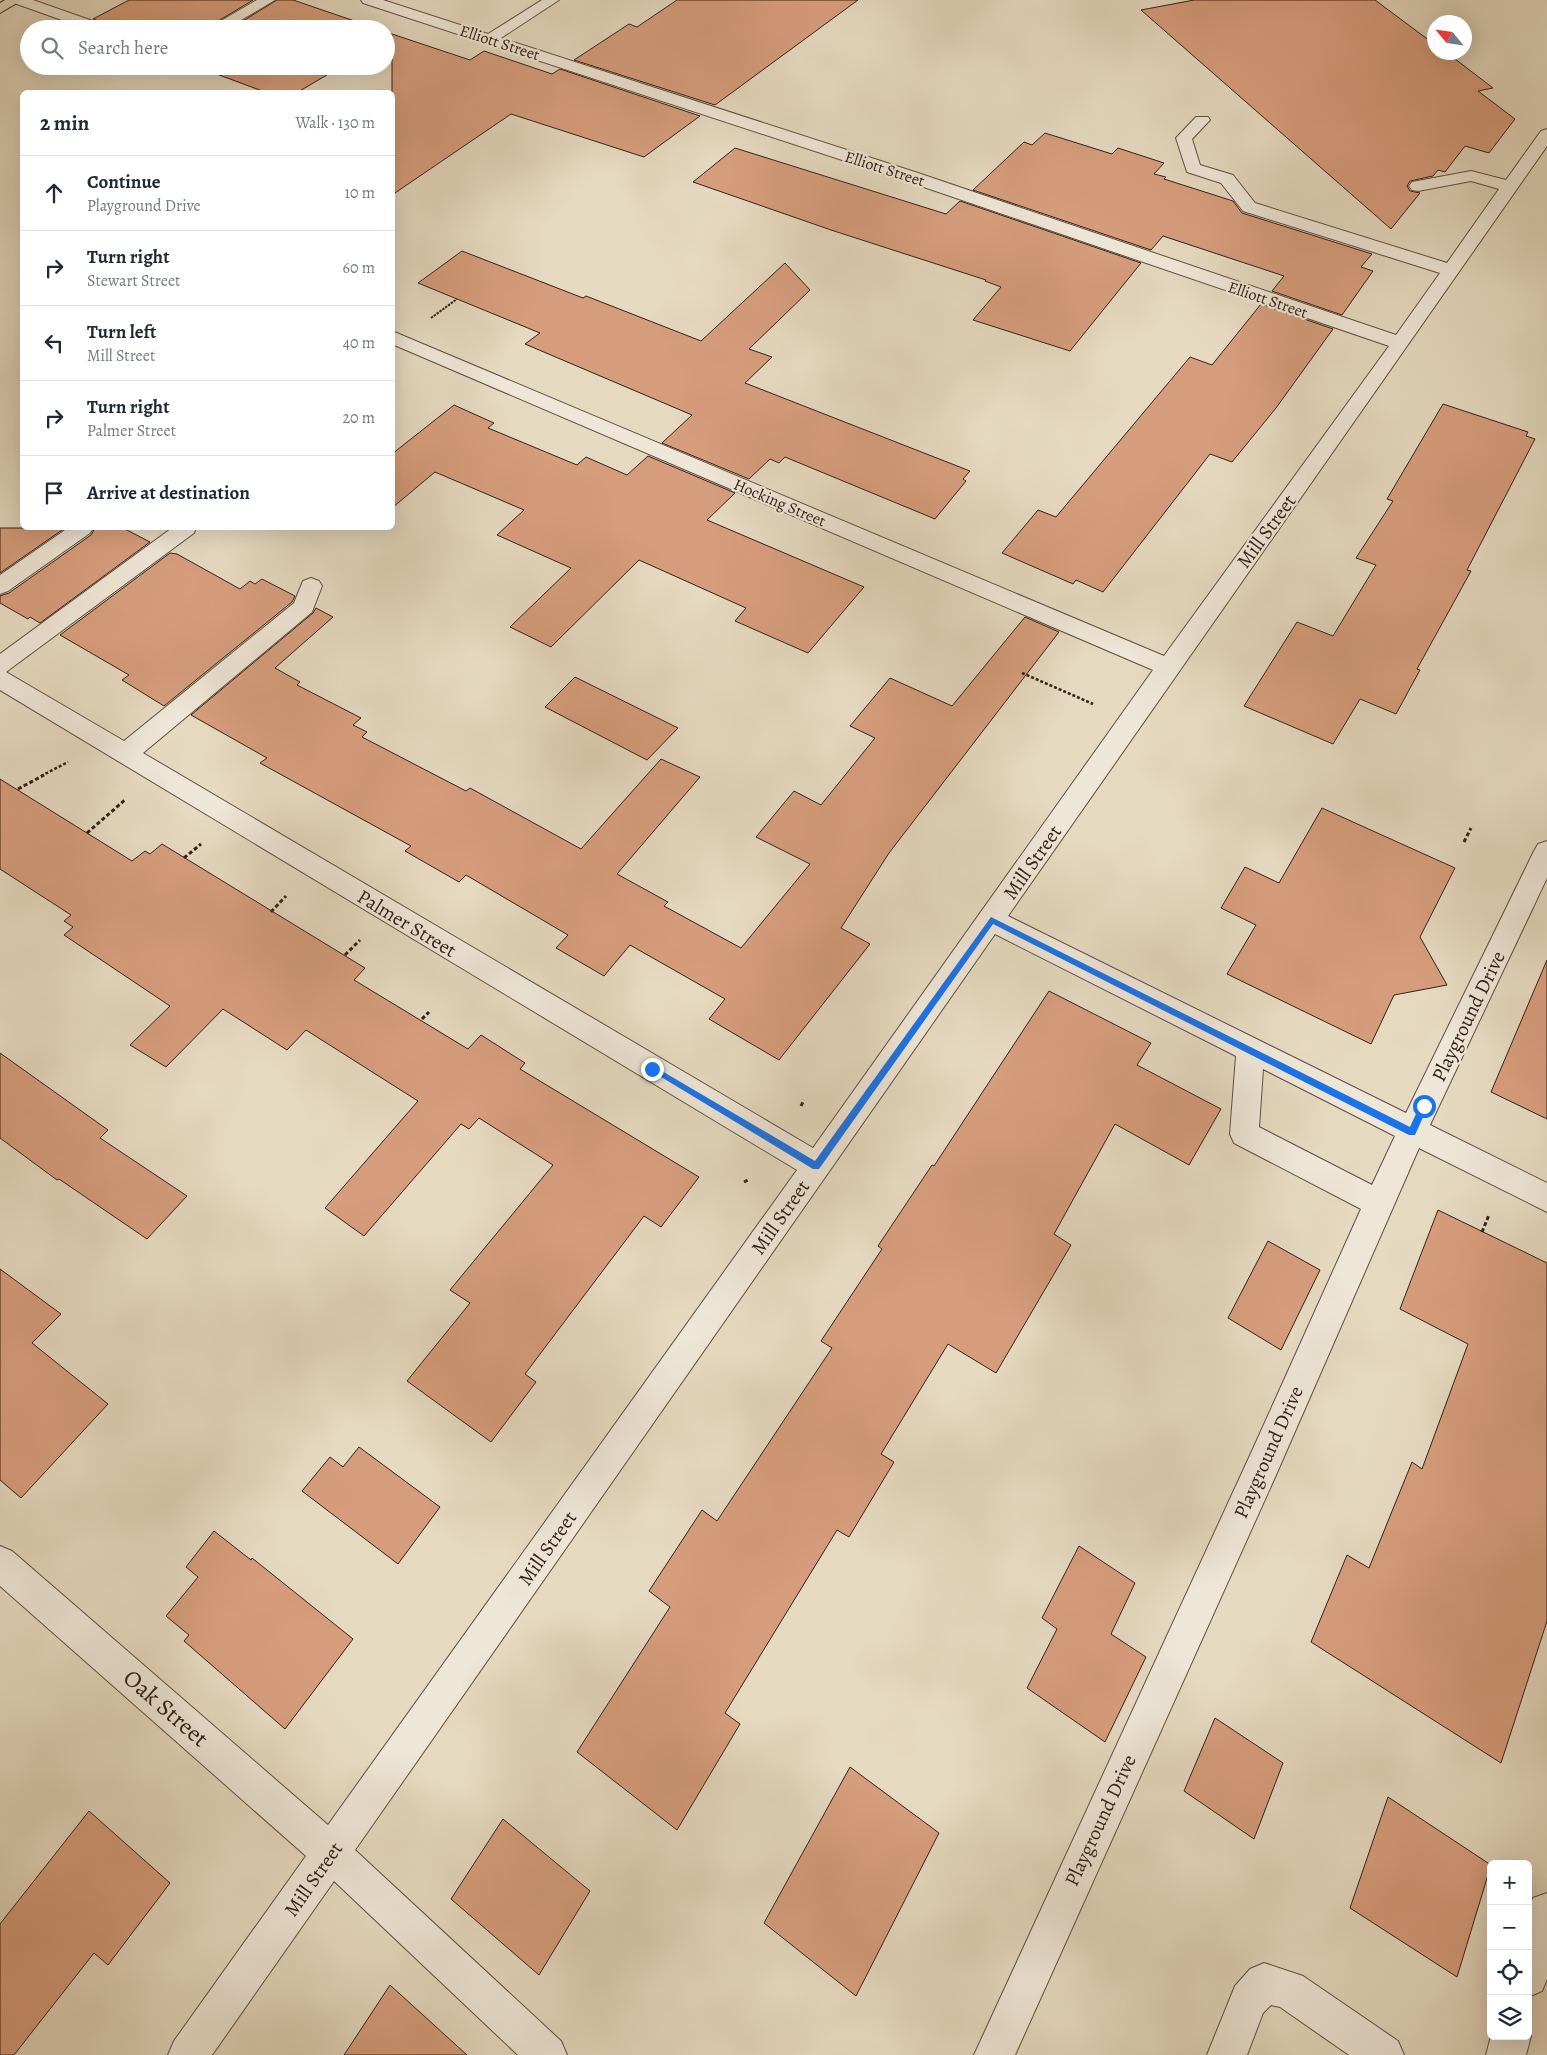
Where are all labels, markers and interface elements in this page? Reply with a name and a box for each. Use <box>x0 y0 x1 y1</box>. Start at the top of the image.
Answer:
north arrow <box>1427 15 1472 60</box>
search box <box>20 20 395 75</box>
street label: Elliott Street <box>457 20 542 66</box>
icon: search <box>38 34 66 62</box>
text: Search here <box>78 35 168 61</box>
text: 2 min <box>40 109 89 137</box>
text: Walk · 130 m <box>295 112 375 134</box>
street label: Elliott Street <box>842 146 927 192</box>
text: Continue <box>87 169 161 195</box>
icon: ahead <box>40 179 68 207</box>
text: 10 m <box>345 182 375 204</box>
text: Playground Drive <box>87 195 201 217</box>
text: Turn right <box>87 244 169 270</box>
icon: right <box>40 254 68 282</box>
text: 60 m <box>343 257 375 279</box>
text: Stewart Street <box>87 270 180 292</box>
street label: Elliott Street <box>1225 276 1310 324</box>
text: Turn left <box>87 319 156 345</box>
icon: left <box>40 329 68 357</box>
text: 40 m <box>343 332 375 354</box>
text: Mill Street <box>87 345 155 367</box>
text: Turn right <box>87 394 169 420</box>
icon: right <box>40 404 68 432</box>
text: 20 m <box>342 407 375 429</box>
text: Palmer Street <box>87 420 176 442</box>
street label: Hocking Street <box>730 474 829 532</box>
icon: arrive <box>40 479 68 507</box>
text: Arrive at destination <box>87 480 250 506</box>
street label: Mill Street <box>1230 489 1303 574</box>
street label: Mill Street <box>997 819 1068 905</box>
street label: Palmer Street <box>352 883 462 964</box>
street label: Playground Drive <box>1425 946 1512 1086</box>
route end <box>641 1058 664 1081</box>
route start <box>1413 1095 1436 1118</box>
street label: Mill Street <box>745 1174 816 1260</box>
street label: Playground Drive <box>1227 1382 1310 1523</box>
street label: Mill Street <box>512 1505 583 1591</box>
street label: Oak Street <box>116 1662 216 1754</box>
street label: Playground Drive <box>1058 1750 1143 1890</box>
street label: Mill Street <box>278 1836 349 1922</box>
map controls <box>1487 1860 1532 2040</box>
button: + <box>1487 1860 1532 1905</box>
button: − <box>1487 1905 1532 1950</box>
button: locate <box>1487 1950 1532 1995</box>
button: layers <box>1487 1995 1532 2040</box>

